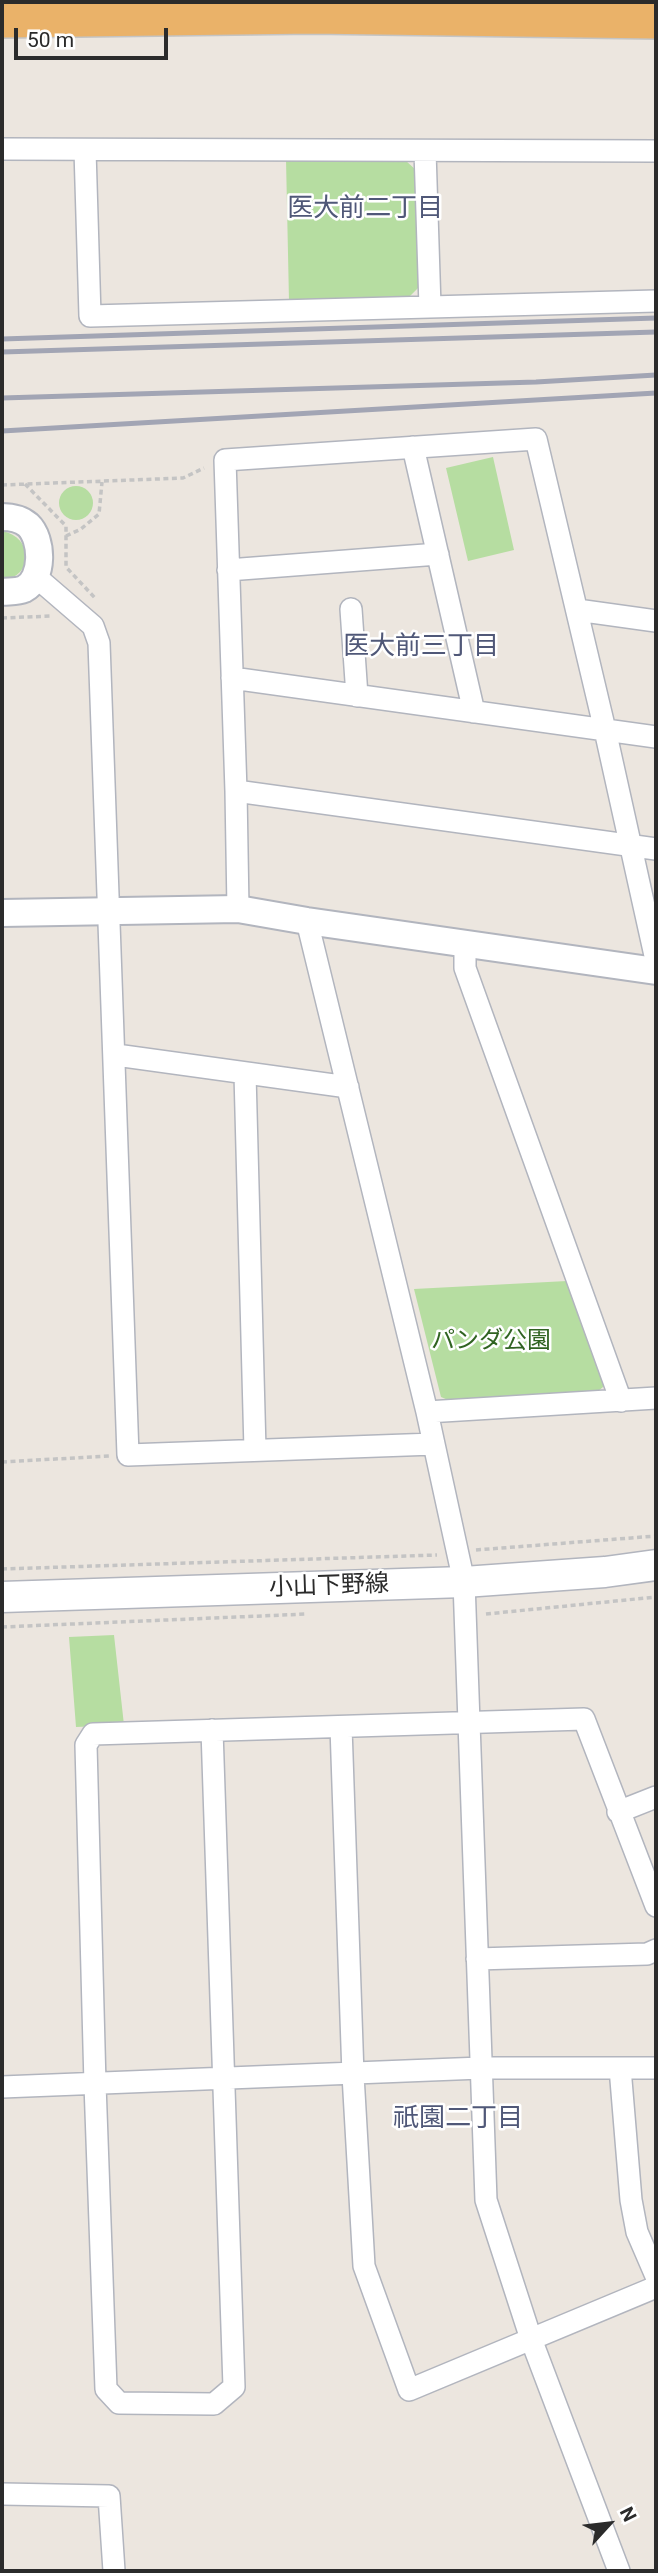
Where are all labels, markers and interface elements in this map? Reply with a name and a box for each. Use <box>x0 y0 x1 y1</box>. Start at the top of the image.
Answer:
scale bar <box>18 14 172 58</box>
text: 50 m <box>27 28 74 52</box>
district label: 医大前二丁目 <box>287 193 443 225</box>
district label: 医大前三丁目 <box>343 631 499 663</box>
park label: パンダ公園 <box>431 1328 551 1356</box>
street label: 小山下野線 <box>269 1571 389 1603</box>
district label: 祇園二丁目 <box>393 2103 523 2135</box>
north arrow <box>574 2489 644 2559</box>
text: N <box>615 2503 641 2525</box>

